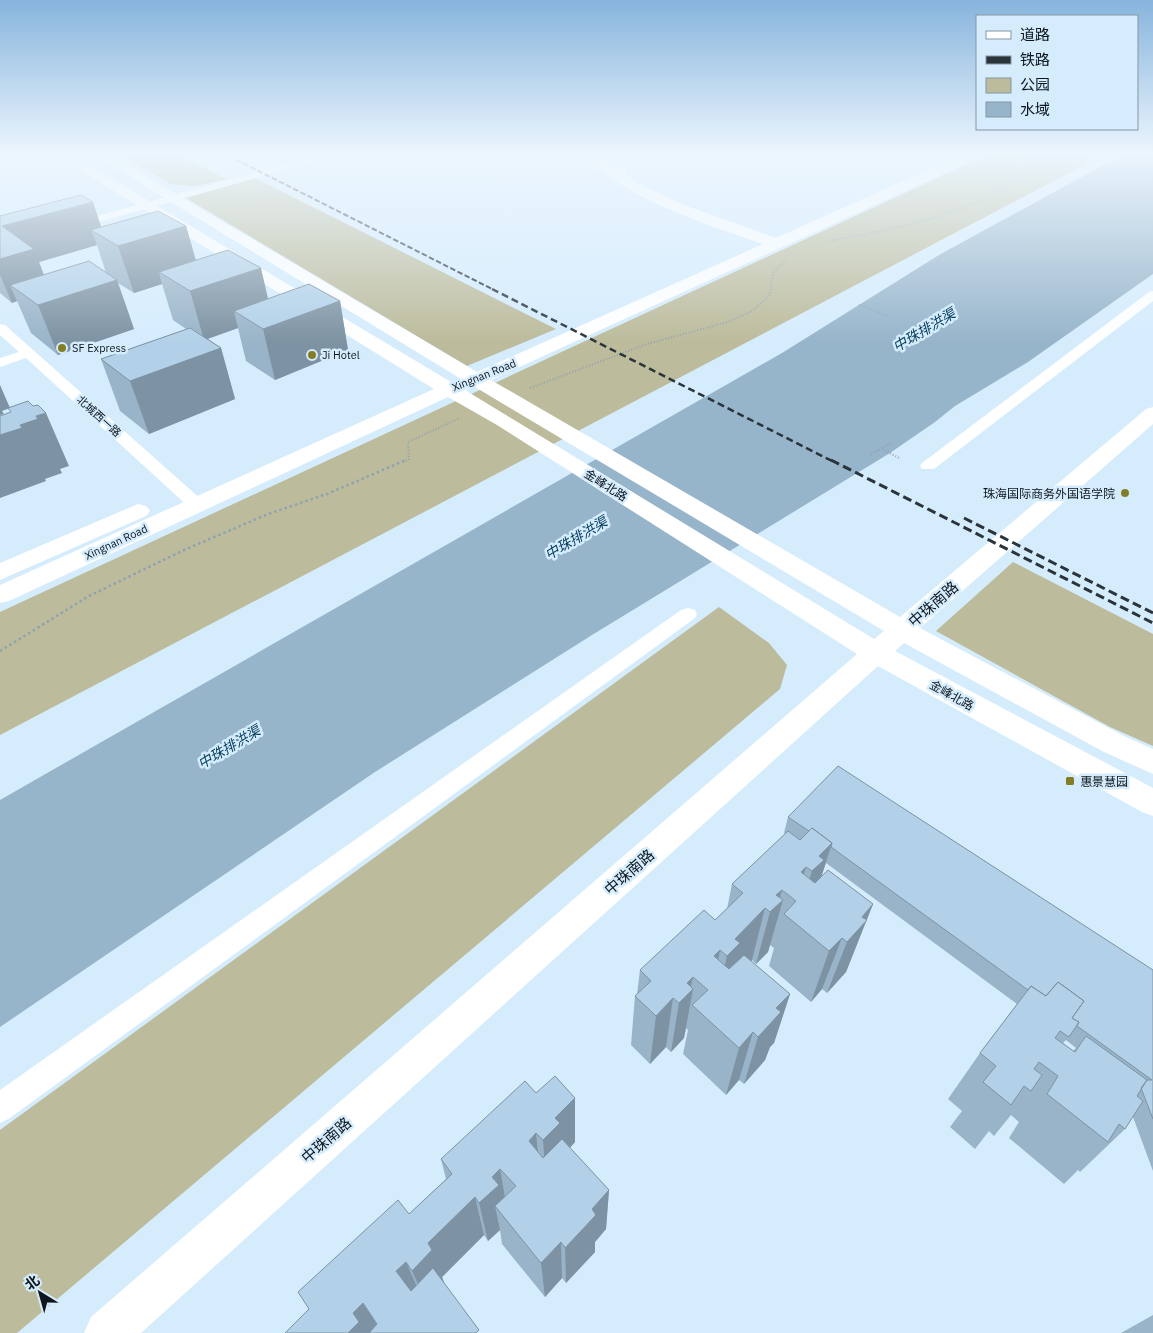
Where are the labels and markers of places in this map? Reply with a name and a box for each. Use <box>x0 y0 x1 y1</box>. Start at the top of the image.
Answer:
place label: SF Express <box>72 341 126 355</box>
marker: SF Express <box>56 342 68 354</box>
place label: Ji Hotel <box>322 348 360 362</box>
marker: Ji Hotel <box>306 349 318 361</box>
place label: 珠海国际商务外国语学院 <box>983 486 1115 501</box>
marker: 珠海国际商务外国语学院 <box>1119 487 1131 499</box>
place label: 惠景慧园 <box>1080 774 1128 789</box>
marker: 惠景慧园 <box>1064 775 1076 787</box>

